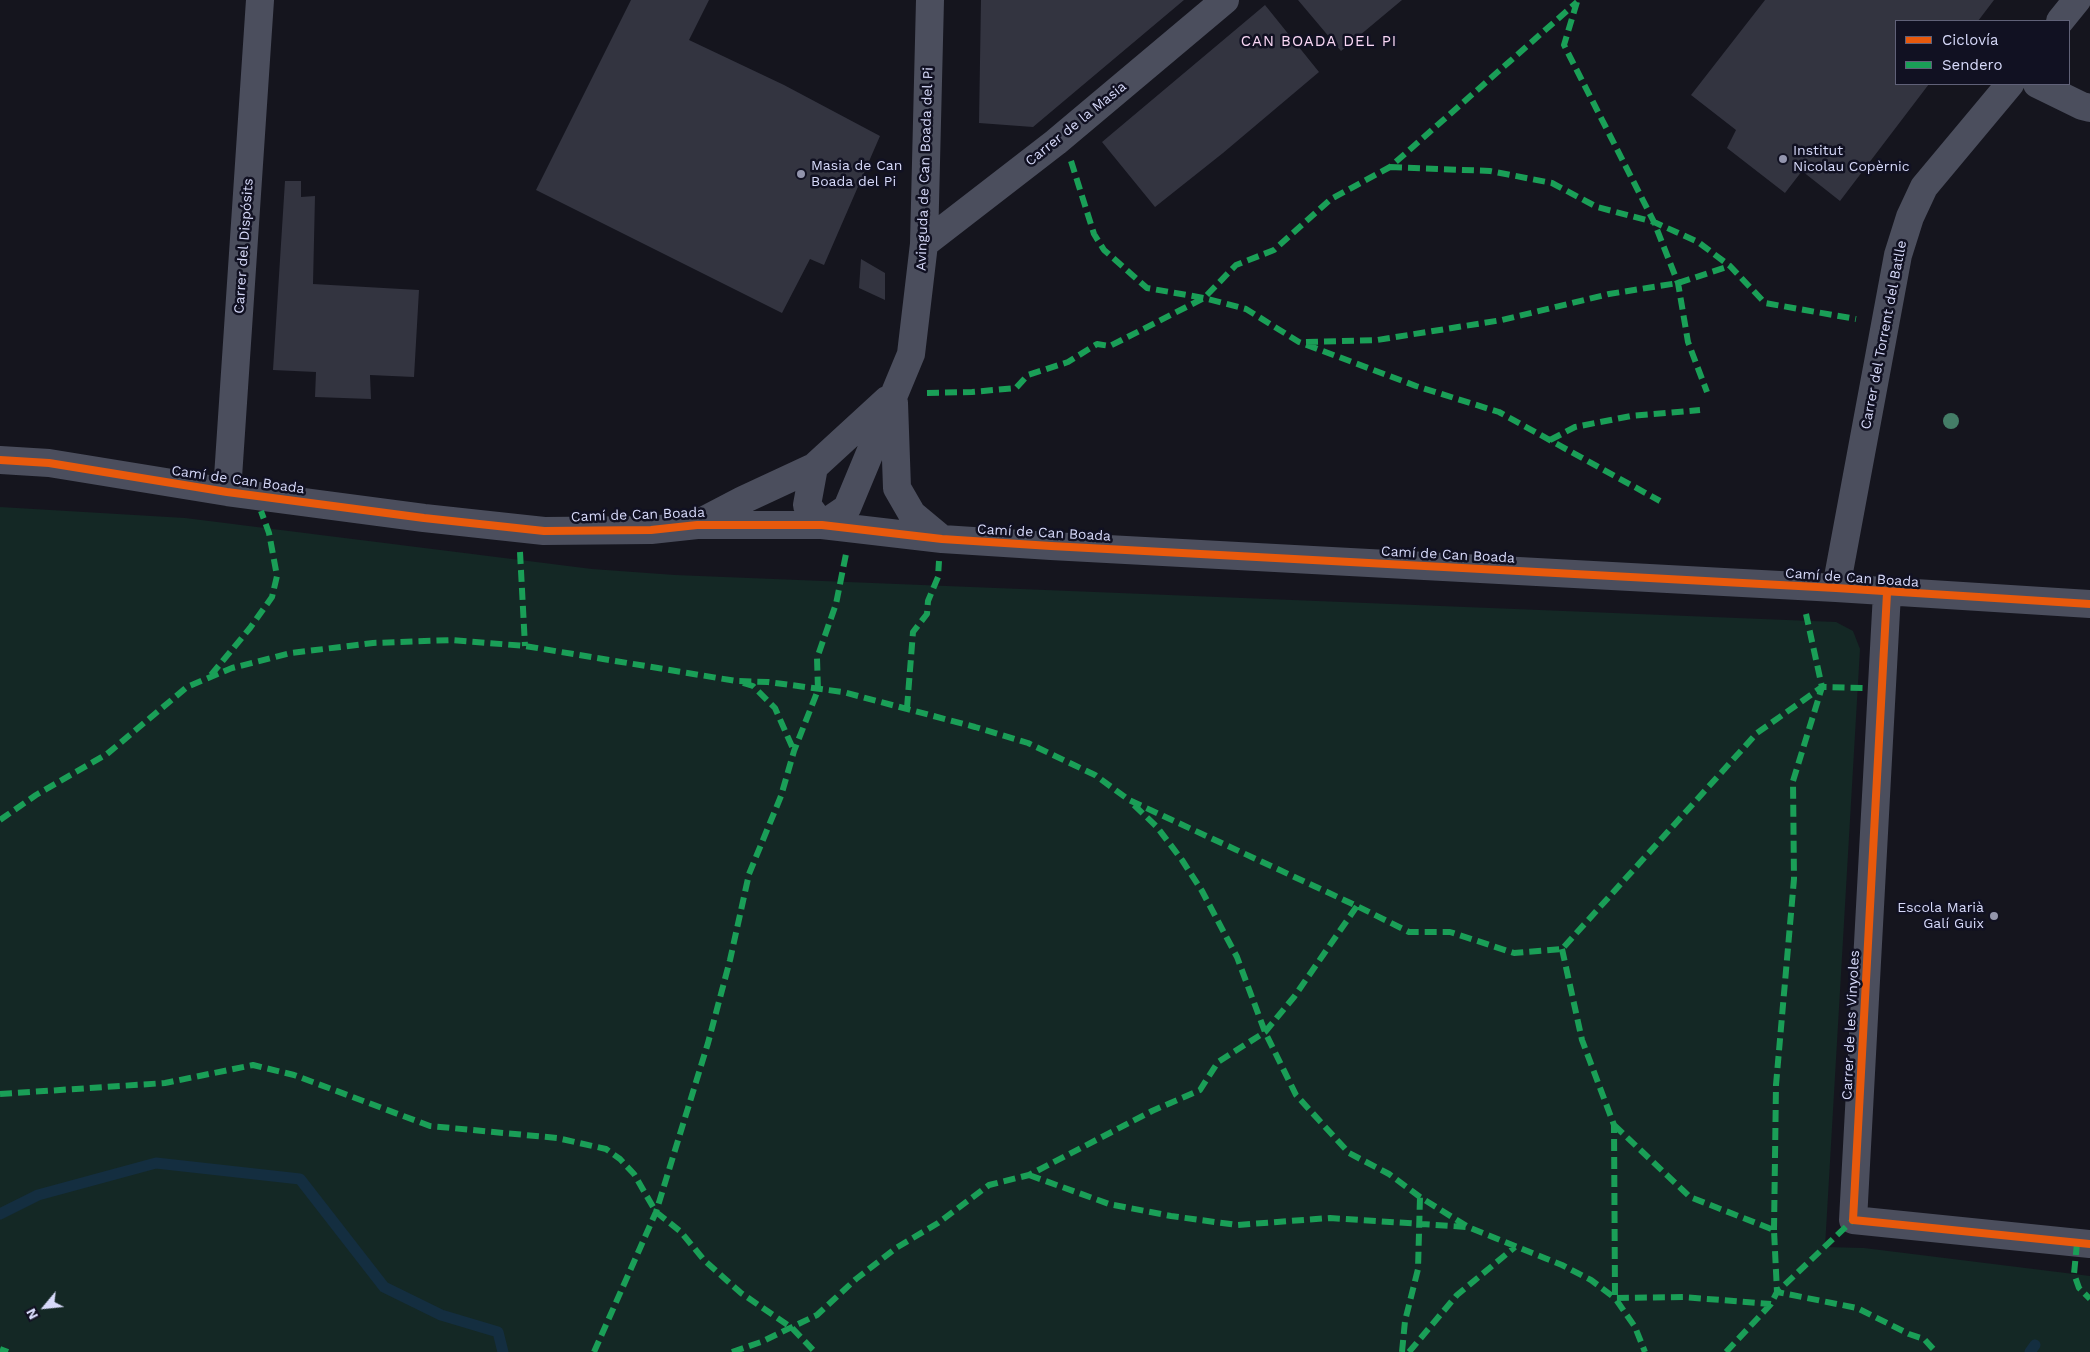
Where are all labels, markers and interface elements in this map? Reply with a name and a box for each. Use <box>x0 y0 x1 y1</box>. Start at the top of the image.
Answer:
legend <box>1895 20 2070 85</box>
text: Ciclovía <box>1942 31 1999 49</box>
district label: CAN BOADA DEL PI <box>1239 33 1399 51</box>
text: Sendero <box>1942 56 2003 74</box>
street label: Avinguda de Can Boada del Pi <box>913 67 937 271</box>
street label: Carrer de la Masia <box>1022 78 1130 170</box>
place label: Institut Nicolau Copèrnic <box>1793 143 1910 176</box>
marker: Institut Nicolau Copèrnic <box>1777 153 1789 165</box>
place label: Masia de Can Boada del Pi <box>811 158 902 190</box>
marker: Masia de Can Boada del Pi <box>795 168 807 180</box>
street label: Carrer del Dispósits <box>231 178 257 314</box>
street label: Carrer del Torrent del Batlle <box>1857 239 1911 431</box>
street label: Camí de Can Boada <box>170 462 306 498</box>
street label: Camí de Can Boada <box>571 504 705 526</box>
street label: Camí de Can Boada <box>977 521 1111 545</box>
street label: Camí de Can Boada <box>1381 543 1515 567</box>
street label: Camí de Can Boada <box>1785 565 1919 591</box>
place label: Escola Marià Galí Guix <box>1897 900 1984 932</box>
marker: Escola Marià Galí Guix <box>1988 910 2000 922</box>
street label: Carrer de les Vinyoles <box>1839 950 1863 1100</box>
north arrow <box>20 1282 70 1332</box>
text: N <box>22 1306 41 1322</box>

